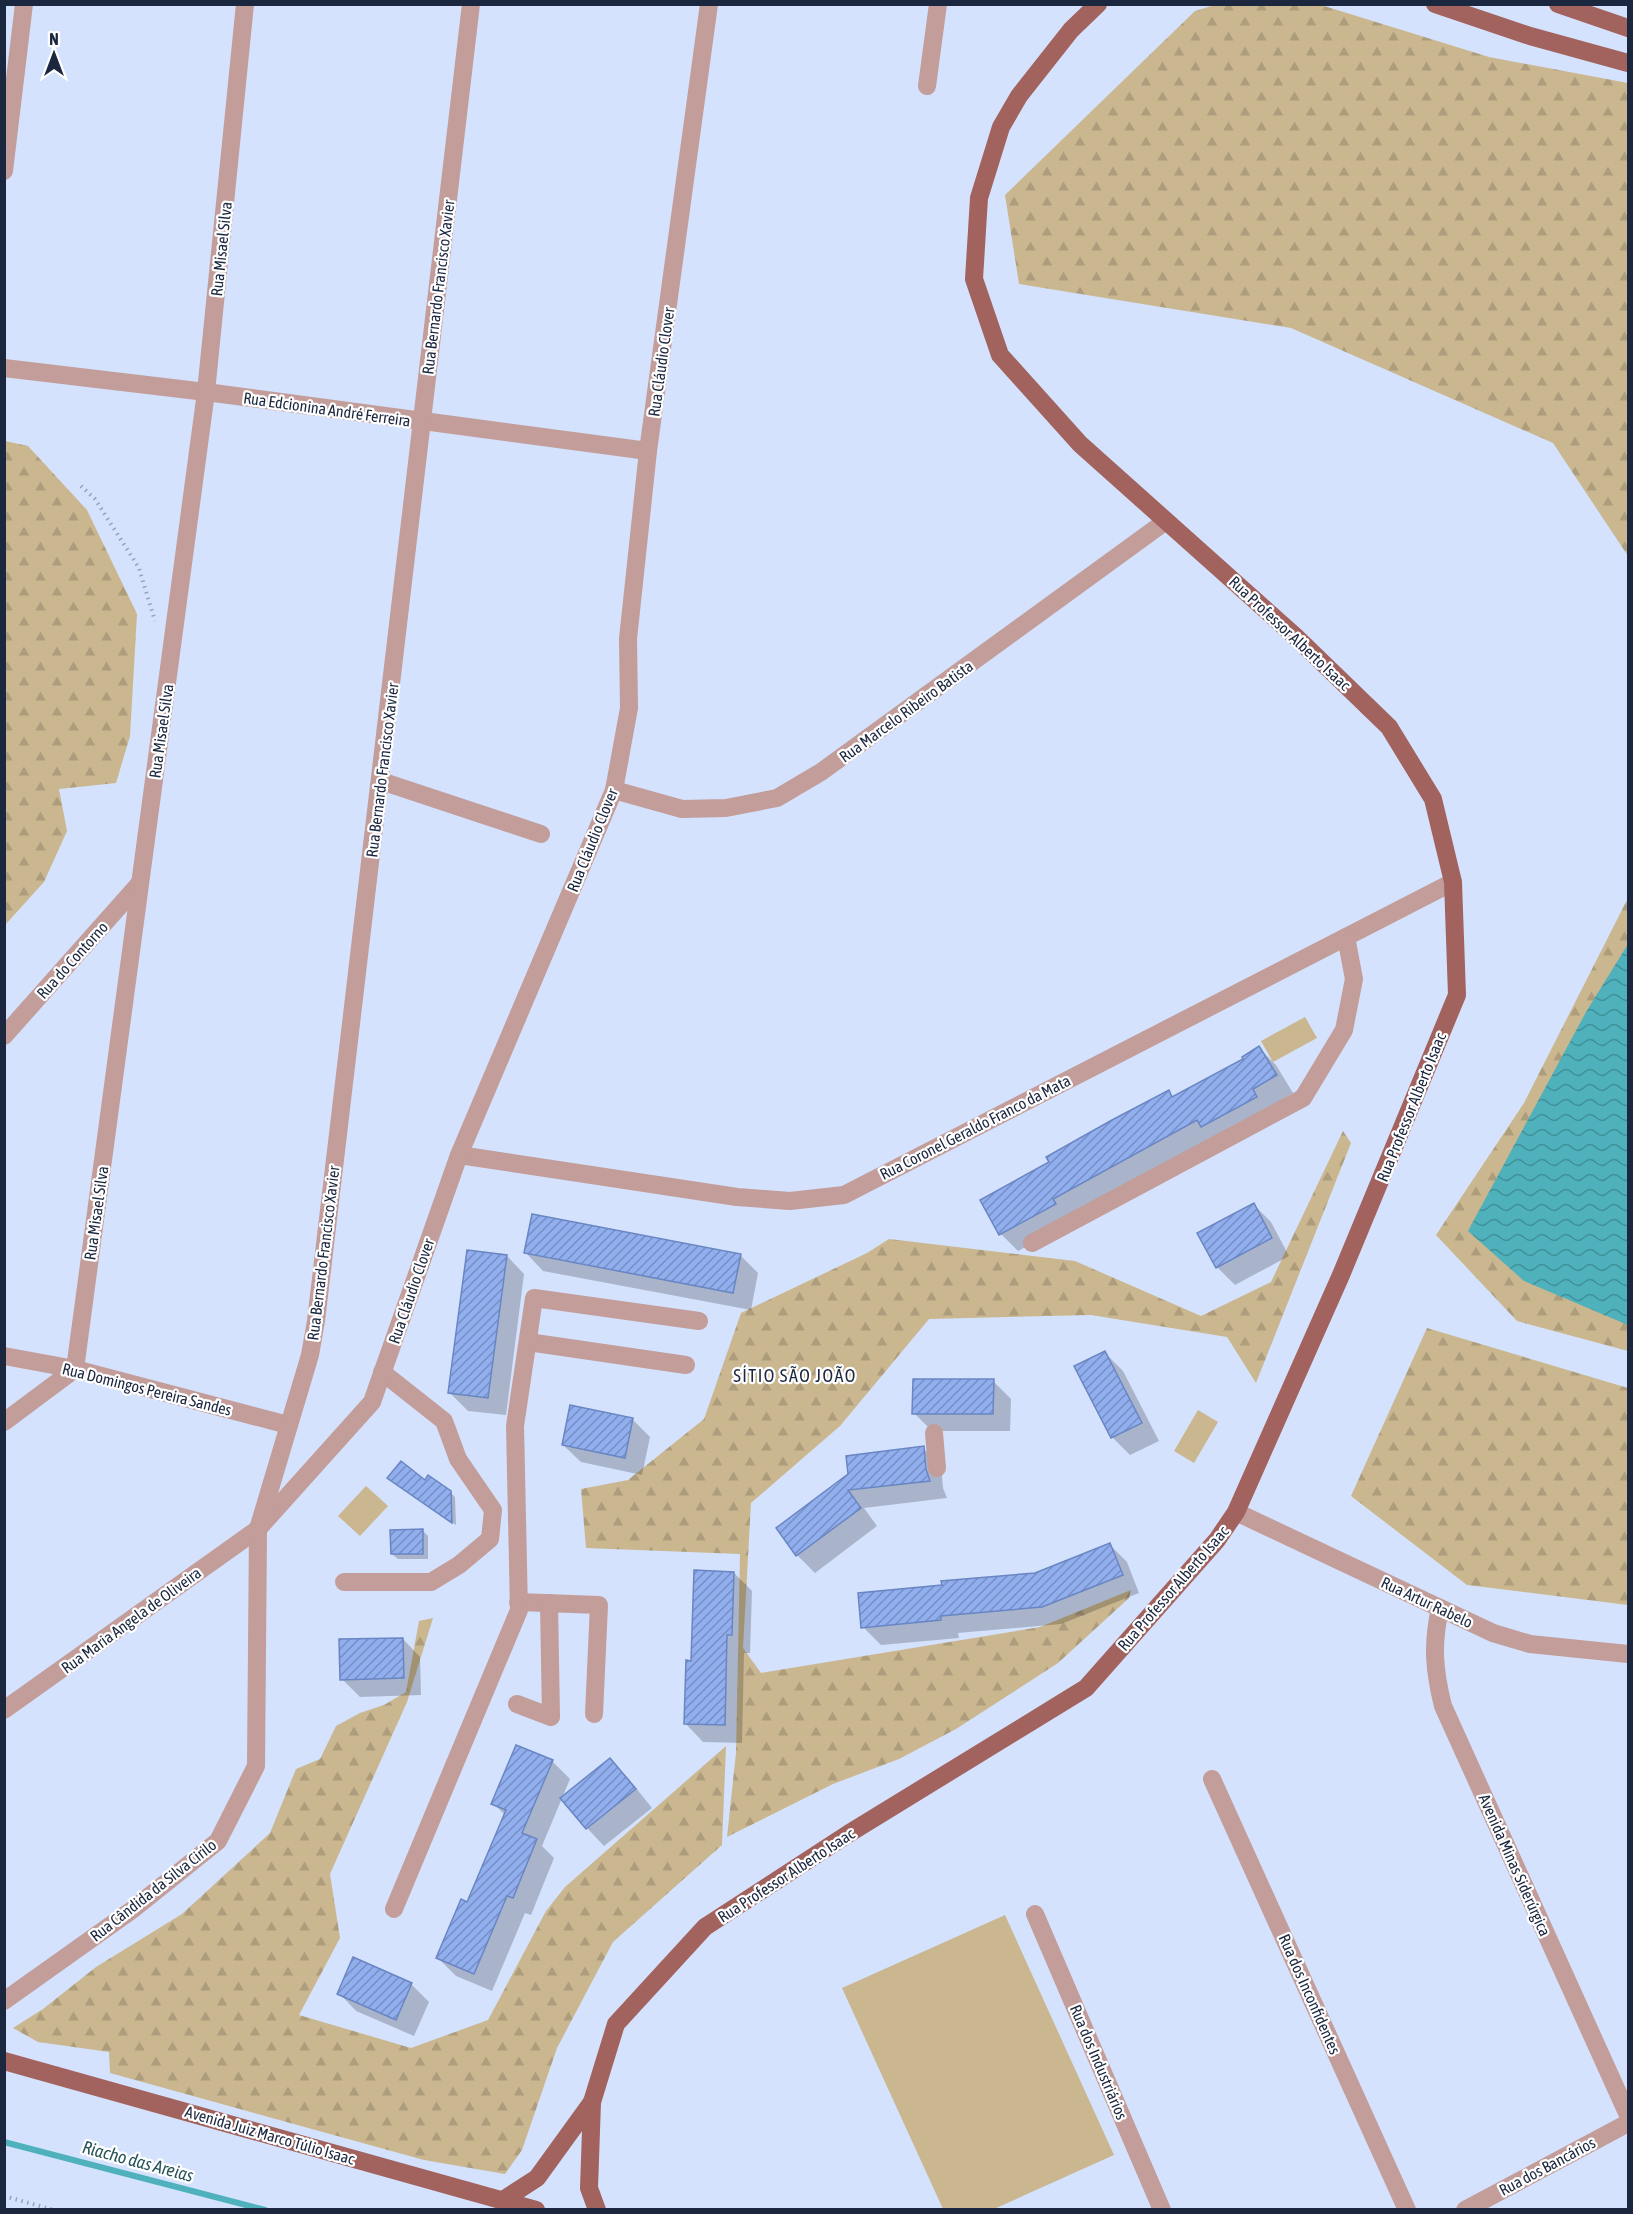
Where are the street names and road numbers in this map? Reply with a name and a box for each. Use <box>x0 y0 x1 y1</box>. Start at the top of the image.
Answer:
street label: Rua Bernardo Francisco Xavier <box>418 198 458 375</box>
street label: Rua Misael Silva <box>207 201 235 297</box>
street label: Rua Cláudio Clover <box>644 306 678 418</box>
street label: Rua Edcionina André Ferreira <box>242 388 412 430</box>
street label: Rua Professor Alberto Isaac <box>1226 572 1354 694</box>
street label: Rua Marcelo Ribeiro Batista <box>836 656 976 766</box>
street label: Rua Bernardo Francisco Xavier <box>362 681 402 858</box>
street label: Rua Misael Silva <box>145 683 177 779</box>
street label: Rua Cláudio Clover <box>563 785 621 894</box>
street label: Rua do Contorno <box>33 918 111 1002</box>
street label: Rua Professor Alberto Isaac <box>1373 1030 1449 1184</box>
street label: Rua Coronel Geraldo Franco da Mata <box>877 1071 1073 1183</box>
street label: Rua Bernardo Francisco Xavier <box>303 1164 343 1341</box>
street label: Rua Misael Silva <box>80 1165 112 1261</box>
street label: Rua Cláudio Clover <box>385 1236 438 1346</box>
street label: Rua Domingos Pereira Sandes <box>60 1359 234 1420</box>
street label: Rua Professor Alberto Isaac <box>1114 1522 1232 1654</box>
street label: Rua Maria Angela de Oliveira <box>58 1563 205 1678</box>
street label: Rua Artur Rabelo <box>1378 1573 1476 1631</box>
street label: Avenida Minas Siderúrgica <box>1475 1791 1554 1939</box>
street label: Rua Professor Alberto Isaac <box>714 1824 858 1926</box>
street label: Rua Cândida da Silva Cirilo <box>86 1835 220 1945</box>
street label: Rua dos Inconfidentes <box>1275 1931 1345 2057</box>
street label: Rua dos Industriários <box>1067 2002 1131 2123</box>
street label: Avenida Juiz Marco Túlio Isaac <box>183 2102 357 2168</box>
street label: Rua dos Bancários <box>1496 2133 1598 2199</box>

